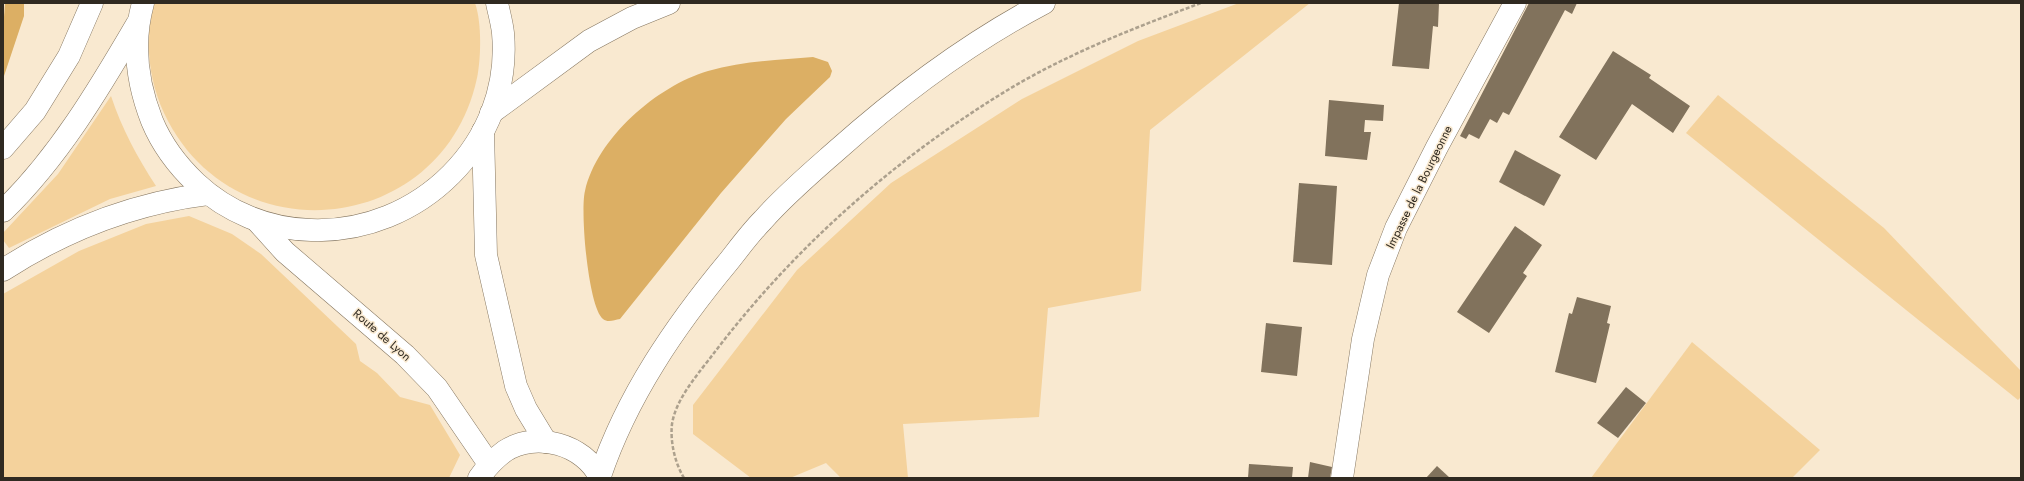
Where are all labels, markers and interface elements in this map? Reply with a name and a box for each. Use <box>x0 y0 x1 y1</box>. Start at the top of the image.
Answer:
street label: Impasse de la Bourgeonne <box>1381 122 1457 252</box>
street label: Route de Lyon <box>349 305 415 365</box>

